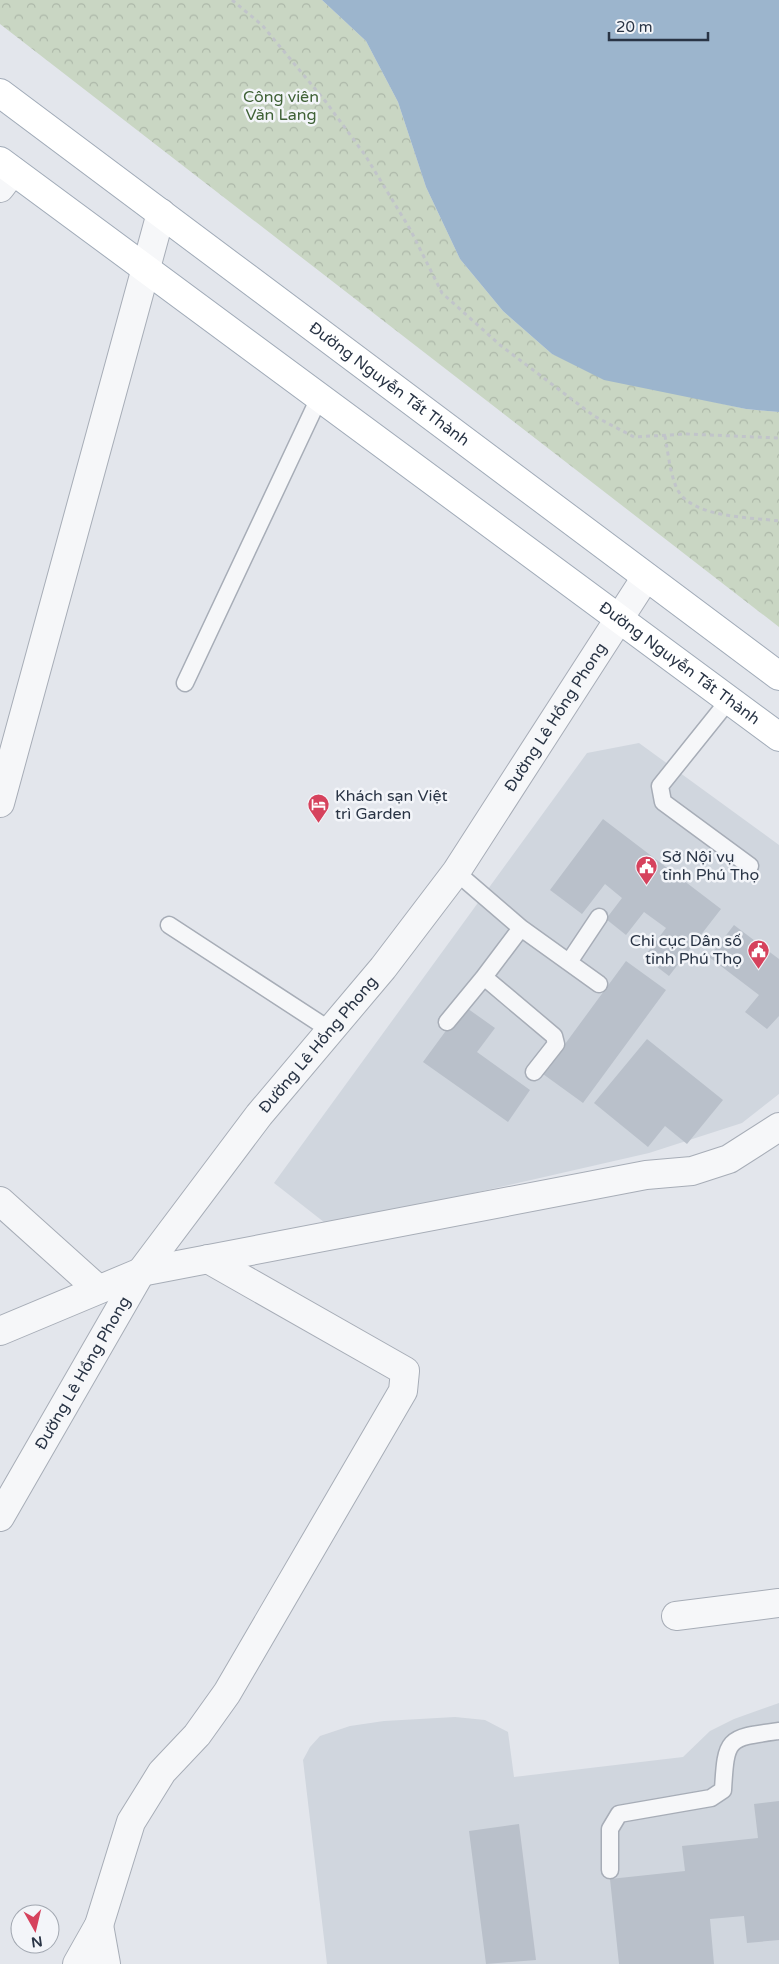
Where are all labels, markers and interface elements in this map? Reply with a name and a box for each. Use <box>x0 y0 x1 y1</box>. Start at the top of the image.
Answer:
scale bar <box>609 10 708 42</box>
text: 20 m <box>616 18 653 36</box>
park label: Công viên Văn Lang <box>243 87 319 125</box>
street label: Đường Nguyễn Tất Thành <box>305 318 473 451</box>
street label: Đường Nguyễn Tất Thành <box>595 597 764 729</box>
street label: Đường Lê Hồng Phong <box>500 639 611 796</box>
place label: Khách sạn Việt trì Garden <box>335 786 448 824</box>
hotel icon: Khách sạn Việt trì Garden <box>307 793 331 824</box>
place label: Sở Nội vụ tỉnh Phú Thọ <box>662 847 759 885</box>
public building icon: Sở Nội vụ tỉnh Phú Thọ <box>634 854 658 885</box>
place label: Chi cục Dân số tỉnh Phú Thọ <box>630 931 742 969</box>
public building icon: Chi cục Dân số tỉnh Phú Thọ <box>746 938 770 969</box>
street label: Đường Lê Hồng Phong <box>255 972 382 1118</box>
street label: Đường Lê Hồng Phong <box>31 1293 135 1453</box>
north arrow <box>10 1904 60 1954</box>
text: N <box>30 1932 43 1951</box>

